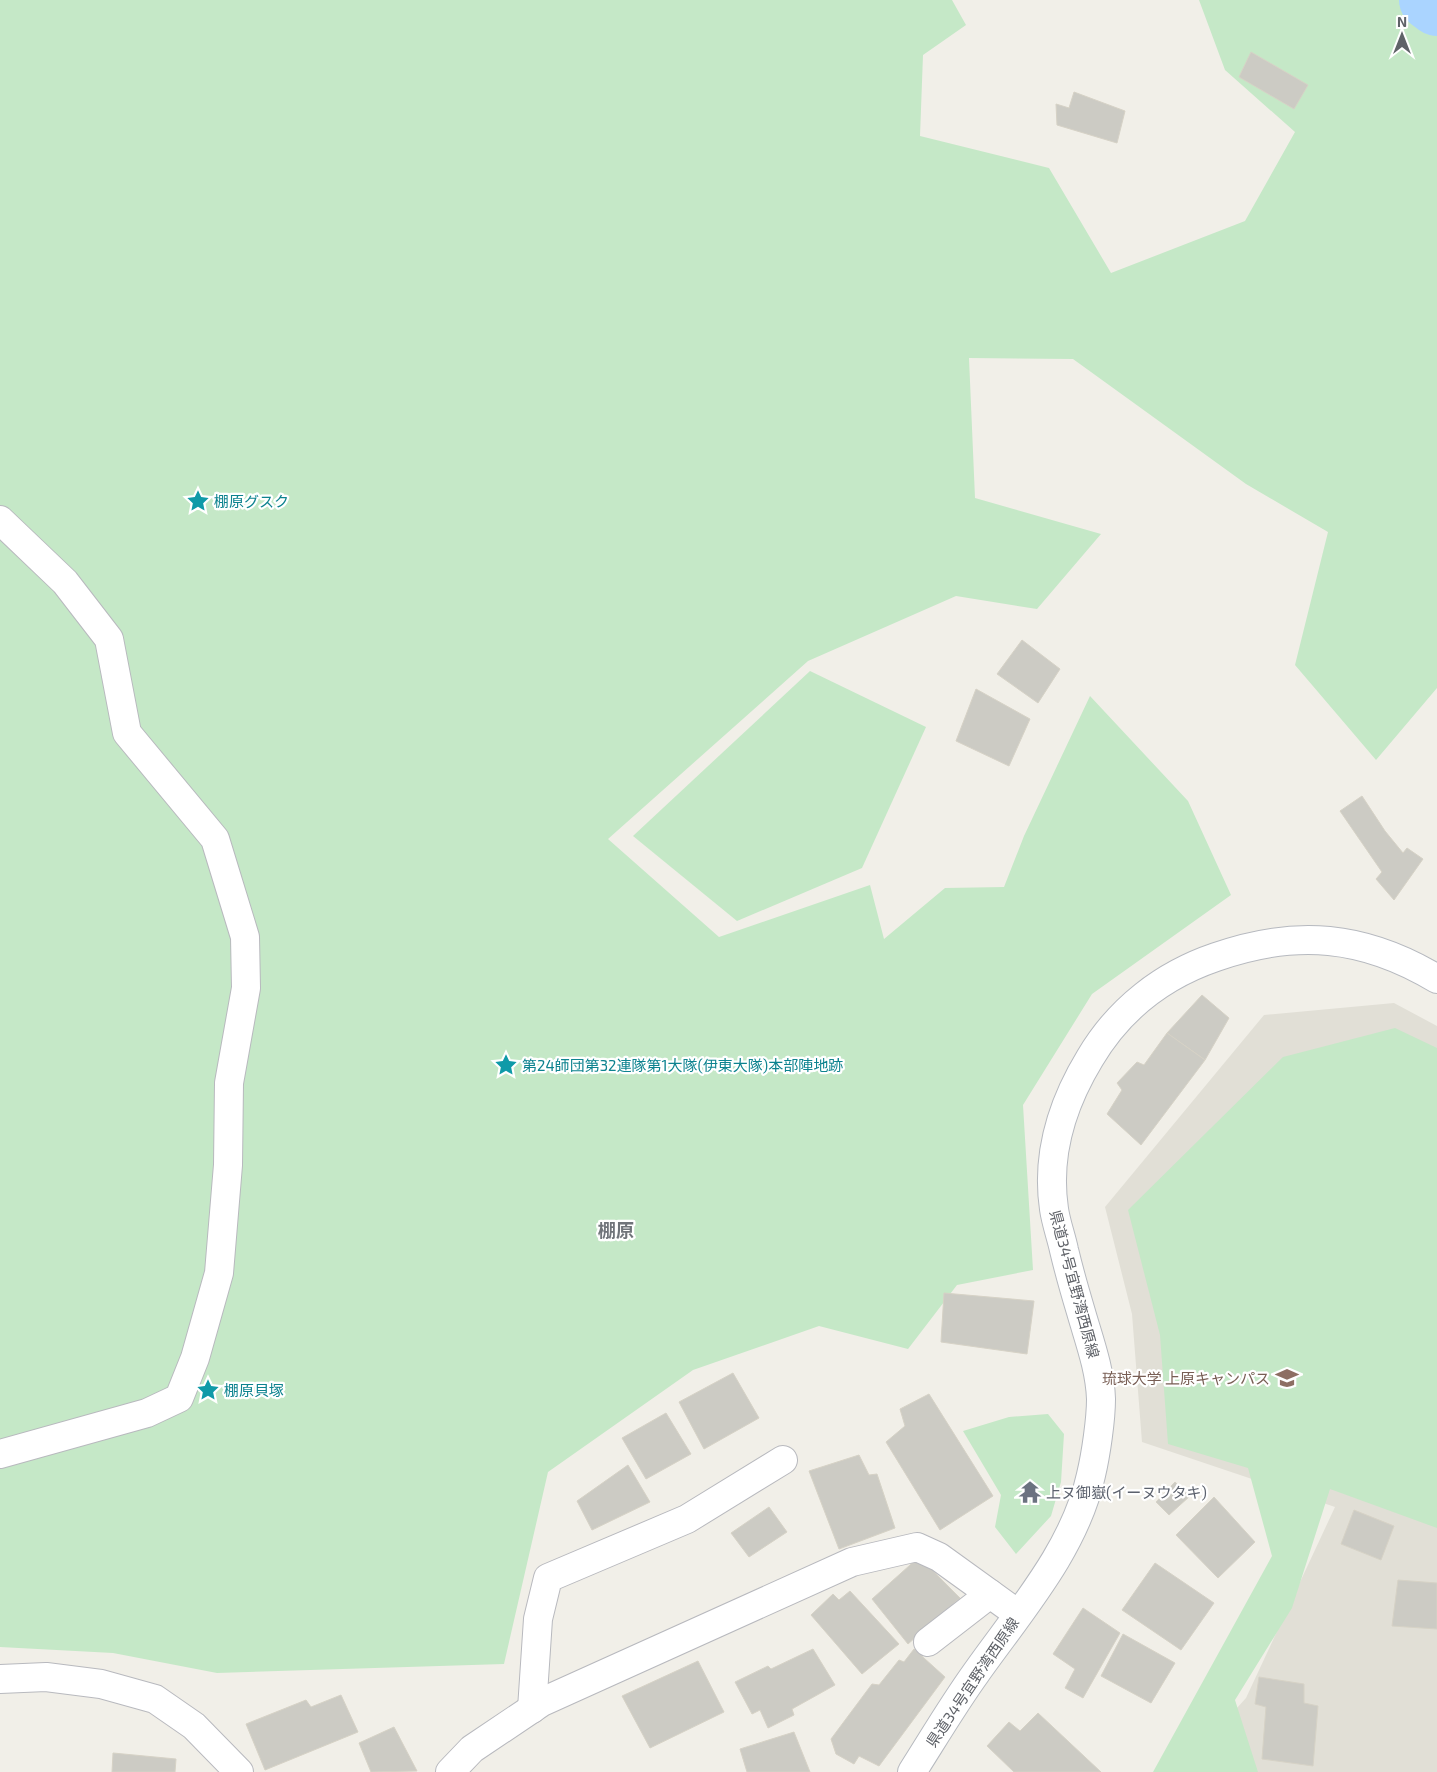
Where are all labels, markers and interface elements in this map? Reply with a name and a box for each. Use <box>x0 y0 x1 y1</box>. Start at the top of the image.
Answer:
north arrow <box>1377 10 1427 60</box>
text: N <box>1397 13 1407 30</box>
place icon: 棚原グスク <box>185 488 211 514</box>
place label: 棚原グスク <box>214 492 289 510</box>
place icon: 第24師団第32連隊第1大隊(伊東大隊)本部陣地跡 <box>493 1052 519 1078</box>
place label: 第24師団第32連隊第1大隊(伊東大隊)本部陣地跡 <box>522 1056 843 1074</box>
street label: 県道34号宜野湾西原線 <box>1047 1208 1103 1360</box>
district label: 棚原 <box>598 1219 634 1241</box>
school or university icon: 琉球大学 上原キャンパス <box>1274 1365 1300 1391</box>
place label: 琉球大学 上原キャンパス <box>1102 1369 1270 1387</box>
place icon: 棚原貝塚 <box>195 1377 221 1403</box>
place label: 棚原貝塚 <box>224 1381 284 1399</box>
temple icon: 上ヌ御嶽(イーヌウタキ) <box>1017 1479 1043 1505</box>
place label: 上ヌ御嶽(イーヌウタキ) <box>1046 1483 1207 1501</box>
street label: 県道34号宜野湾西原線 <box>922 1614 1022 1750</box>

